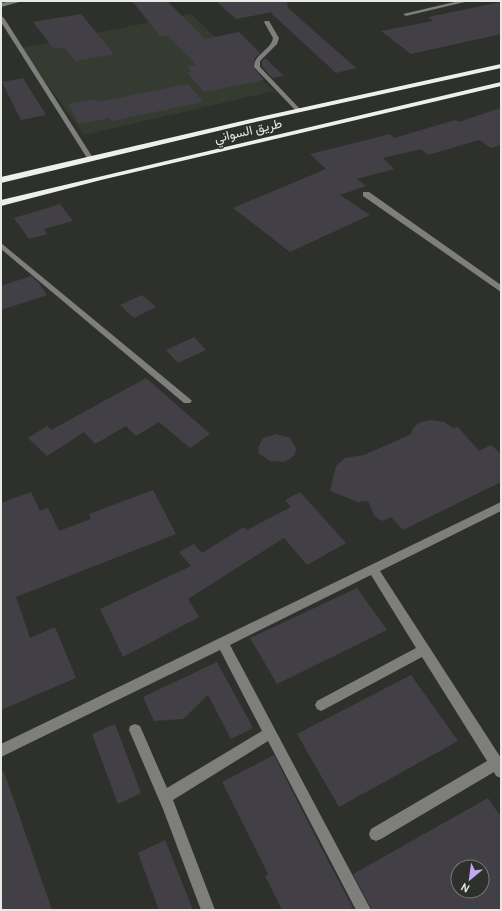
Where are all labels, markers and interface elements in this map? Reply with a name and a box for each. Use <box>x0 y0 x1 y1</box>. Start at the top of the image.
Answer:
street label: طريق السواني <box>213 114 284 148</box>
north arrow <box>450 859 490 899</box>
text: N <box>458 880 472 896</box>

